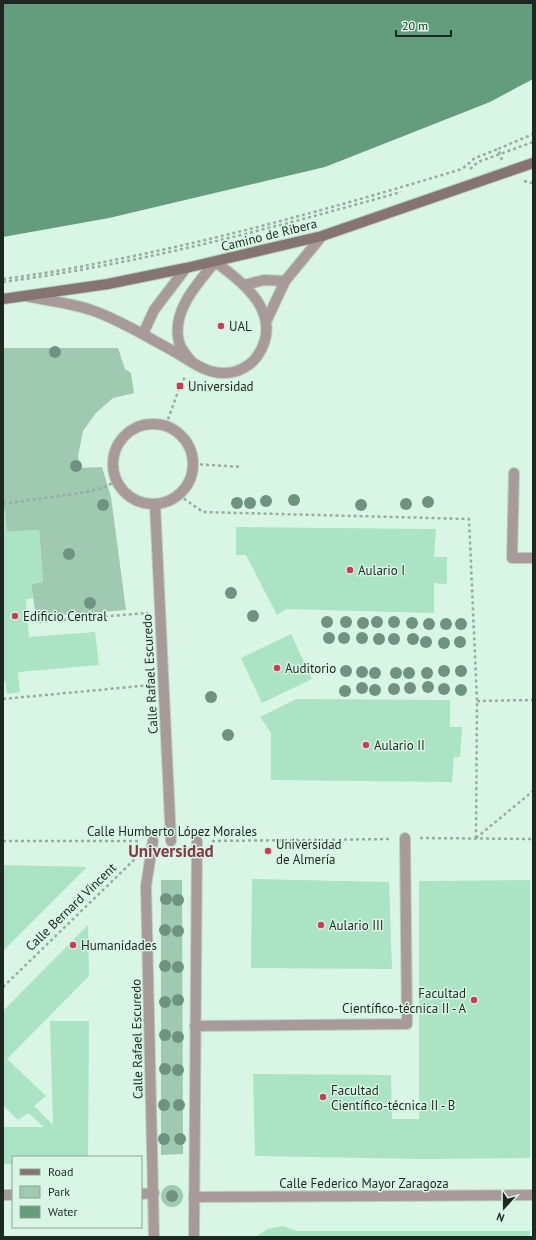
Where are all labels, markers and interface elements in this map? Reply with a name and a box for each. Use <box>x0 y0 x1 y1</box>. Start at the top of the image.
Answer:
scale bar <box>396 12 451 38</box>
text: 20 m <box>402 18 428 33</box>
street label: Camino de Ribera <box>219 215 319 255</box>
place label: UAL <box>229 318 252 335</box>
marker: UAL <box>216 321 226 331</box>
place label: Universidad <box>188 378 254 395</box>
marker: Universidad <box>175 381 185 391</box>
place label: Aulario I <box>358 562 405 579</box>
marker: Aulario I <box>345 565 355 575</box>
place label: Edificio Central <box>23 608 107 625</box>
marker: Edificio Central <box>10 611 20 621</box>
street label: Calle Rafael Escuredo <box>138 614 162 734</box>
place label: Auditorio <box>285 660 336 677</box>
marker: Auditorio <box>272 663 282 673</box>
place label: Aulario II <box>374 737 425 754</box>
marker: Aulario II <box>361 740 371 750</box>
street label: Calle Humberto López Morales <box>87 823 257 840</box>
place label: Universidad de Almería <box>276 836 342 868</box>
district label: Universidad <box>128 840 214 862</box>
marker: Universidad de Almería <box>263 846 273 856</box>
street label: Calle Bernard Vincent <box>22 859 120 955</box>
place label: Aulario III <box>329 917 384 934</box>
marker: Aulario III <box>316 920 326 930</box>
place label: Humanidades <box>81 937 157 954</box>
marker: Humanidades <box>68 940 78 950</box>
street label: Calle Rafael Escuredo <box>127 979 147 1099</box>
place label: Facultad Científico-técnica II - A <box>342 985 466 1017</box>
marker: Facultad Científico-técnica II - A <box>469 995 479 1005</box>
place label: Facultad Científico-técnica II - B <box>331 1082 455 1114</box>
marker: Facultad Científico-técnica II - B <box>318 1092 328 1102</box>
legend <box>12 1156 142 1228</box>
text: Road <box>48 1164 73 1179</box>
street label: Calle Federico Mayor Zaragoza <box>279 1175 449 1192</box>
text: Park <box>48 1184 70 1199</box>
north arrow <box>484 1188 524 1228</box>
text: Water <box>48 1204 78 1219</box>
text: N <box>495 1210 506 1225</box>

